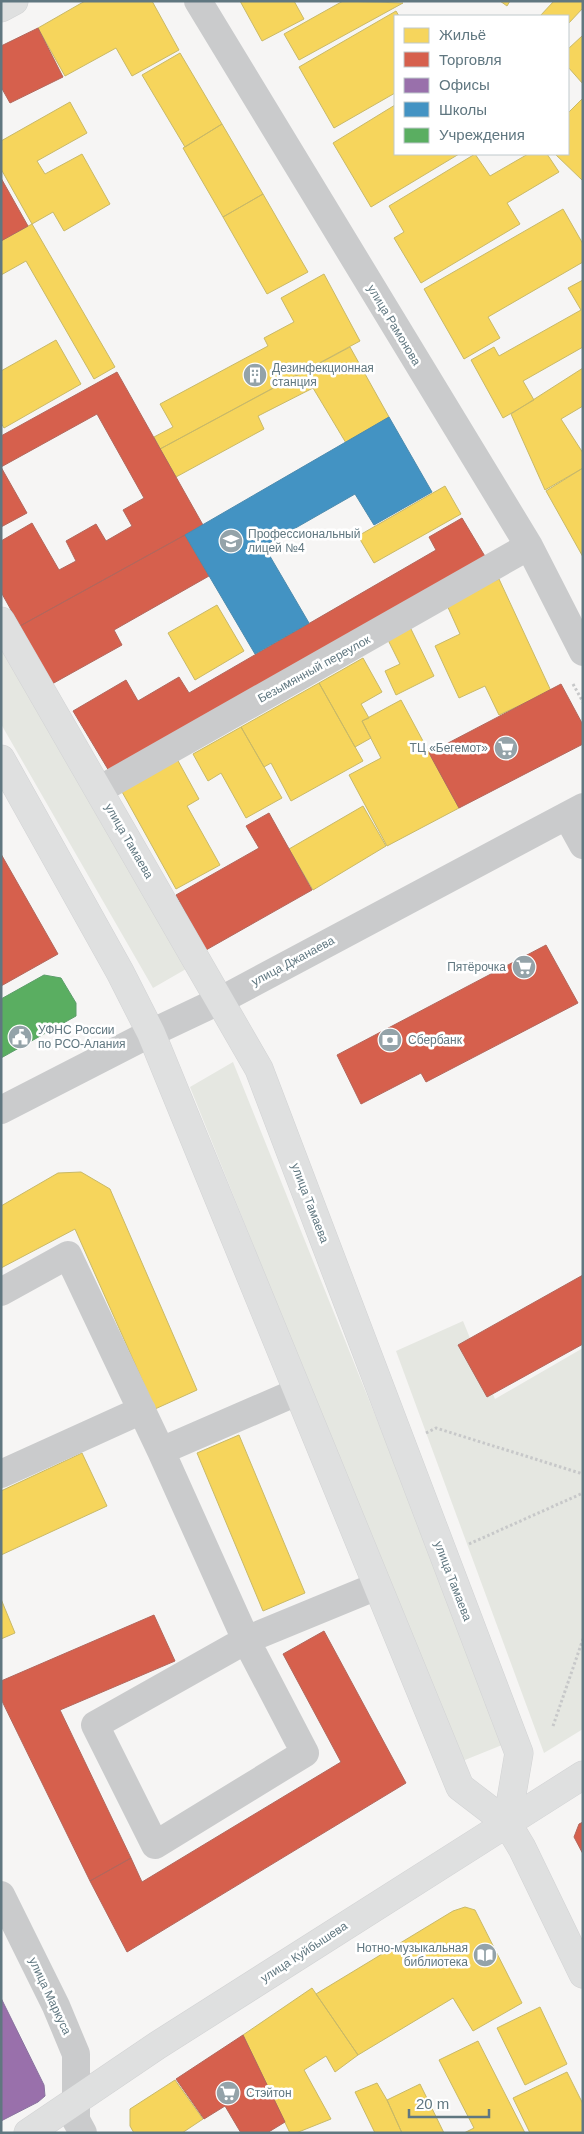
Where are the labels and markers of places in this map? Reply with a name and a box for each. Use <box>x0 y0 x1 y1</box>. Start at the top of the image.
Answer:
place label: Дезинфекционная станция <box>272 361 374 389</box>
building icon: Дезинфекционная станция <box>242 362 268 388</box>
place label: Профессиональный лицей №4 <box>248 527 360 555</box>
school or university icon: Профессиональный лицей №4 <box>218 528 244 554</box>
supermarket icon: ТЦ «Бегемот» <box>493 735 519 761</box>
place label: ТЦ «Бегемот» <box>410 741 488 755</box>
supermarket icon: Пятёрочка <box>511 954 537 980</box>
place label: Пятёрочка <box>447 960 506 974</box>
place label: УФНС России по РСО-Алания <box>38 1023 126 1051</box>
public building icon: УФНС России по РСО-Алания <box>7 1024 33 1050</box>
bank icon: Сбербанк <box>377 1027 403 1053</box>
place label: Сбербанк <box>408 1033 463 1047</box>
place label: Нотно-музыкальная библиотека <box>356 1941 468 1969</box>
library icon: Нотно-музыкальная библиотека <box>472 1942 498 1968</box>
supermarket icon: Стэйтон <box>215 2080 241 2106</box>
place label: Стэйтон <box>246 2086 292 2100</box>

